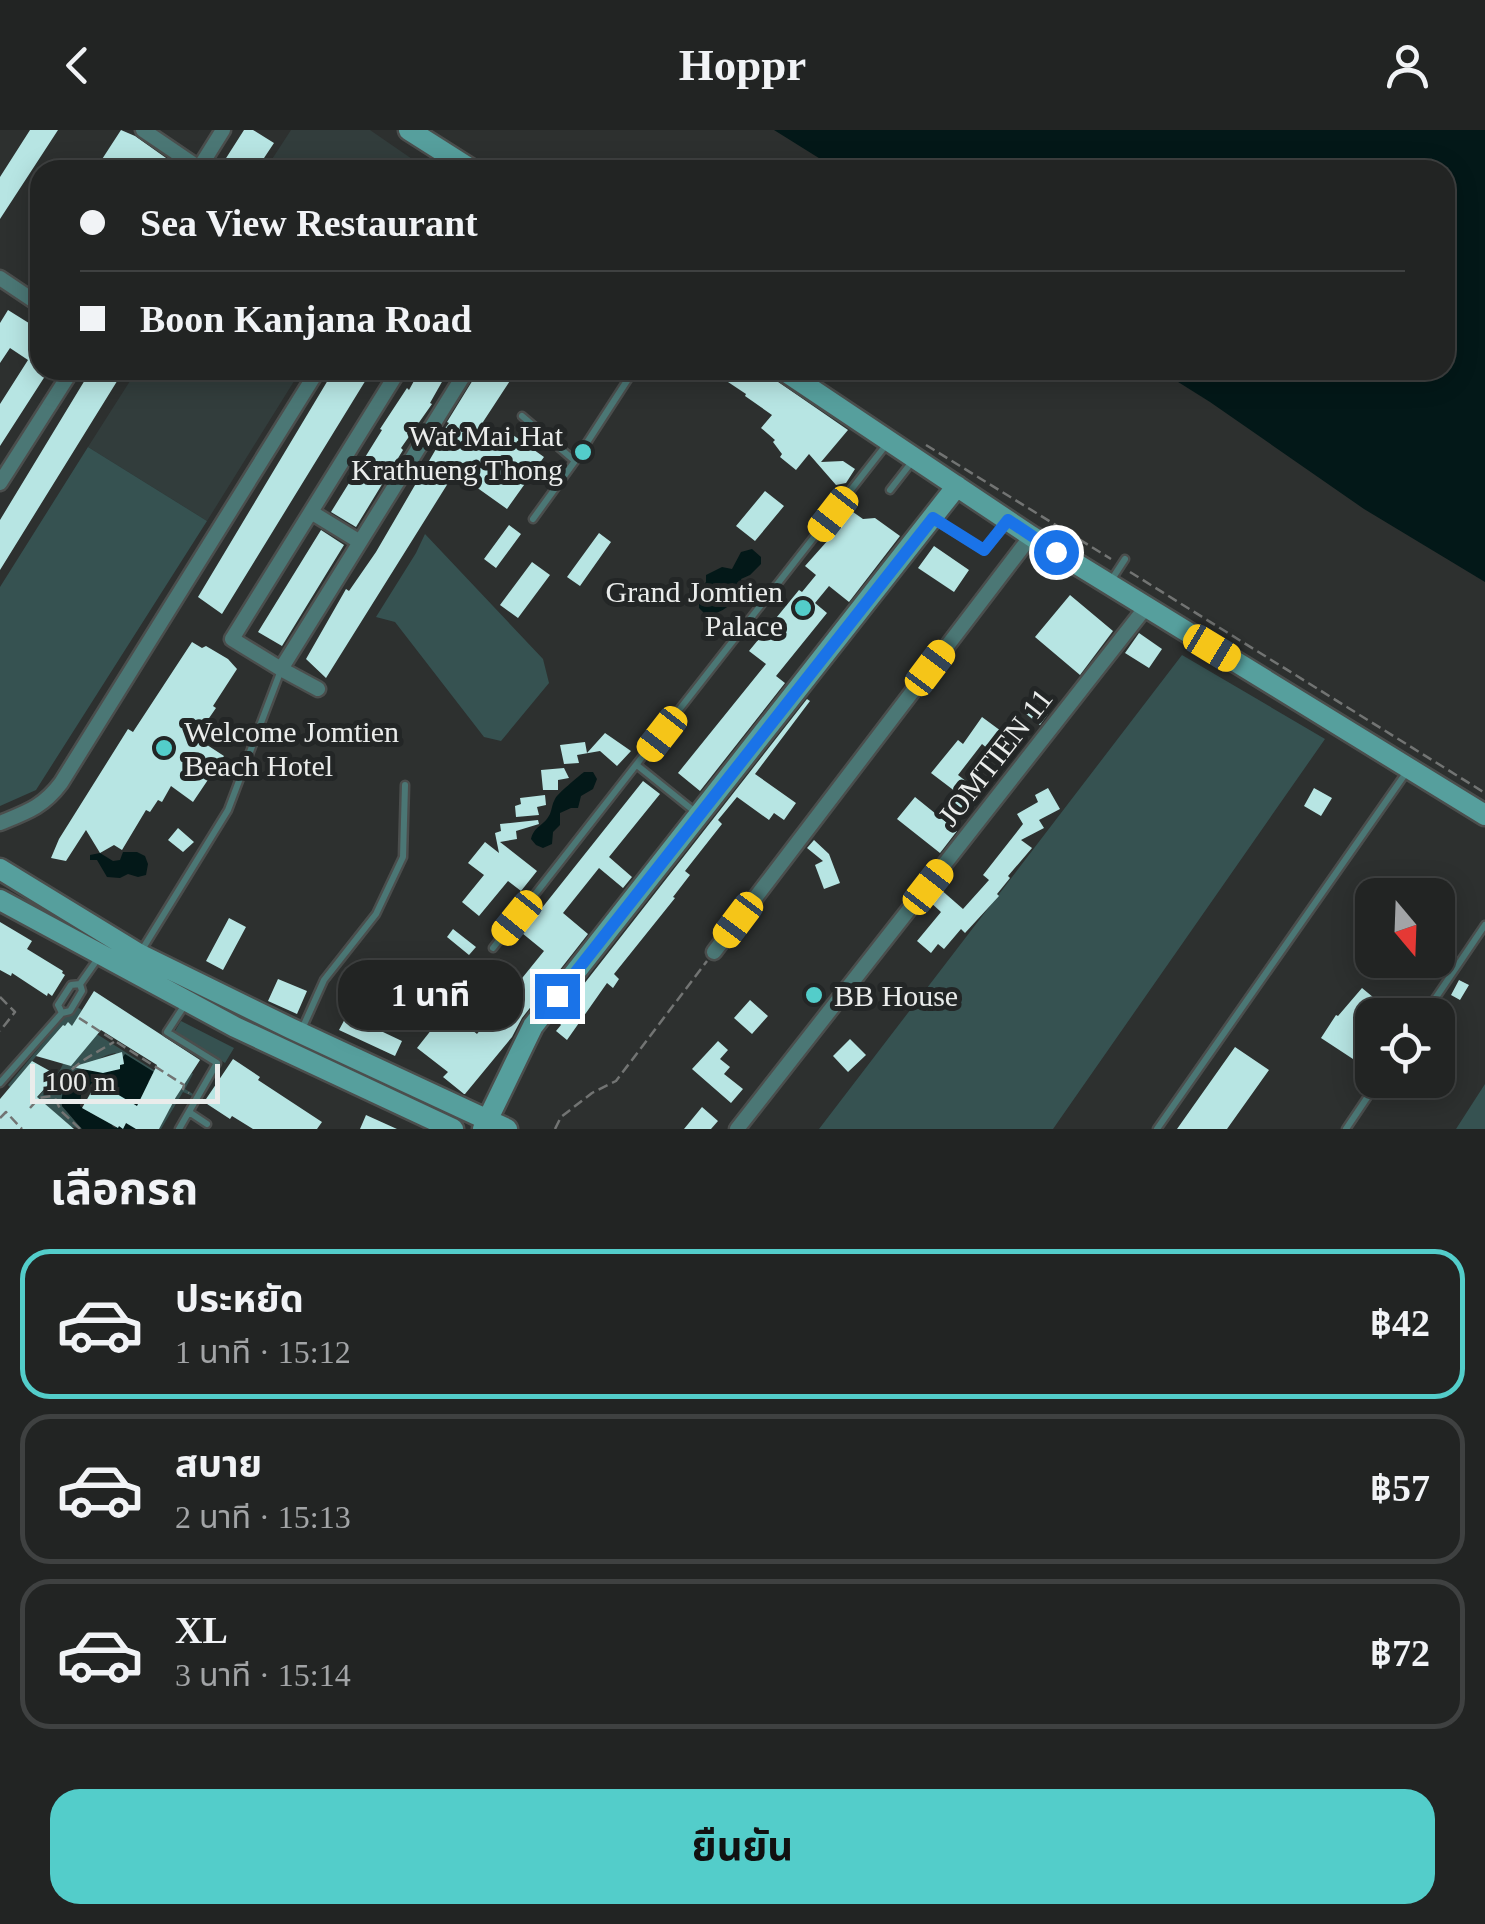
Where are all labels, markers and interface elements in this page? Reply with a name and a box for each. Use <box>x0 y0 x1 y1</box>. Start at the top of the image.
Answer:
icon: back <box>50 38 105 93</box>
icon: person <box>1380 38 1435 93</box>
text: Hoppr <box>679 40 806 90</box>
text: Sea View Restaurant <box>140 202 478 244</box>
text: Boon Kanjana Road <box>140 298 472 340</box>
place label: Wat Mai Hat Krathueng Thong <box>351 419 564 486</box>
marker: Wat Mai Hat Krathueng Thong <box>572 441 594 463</box>
car <box>803 481 863 547</box>
route start <box>1034 530 1079 575</box>
place label: Grand Jomtien Palace <box>606 575 783 642</box>
marker: Grand Jomtien Palace <box>792 597 814 619</box>
car <box>1179 620 1245 676</box>
car <box>900 635 960 701</box>
street label: JOMTIEN 11 <box>931 682 1059 832</box>
car <box>632 701 692 767</box>
place label: Welcome Jomtien Beach Hotel <box>184 715 399 782</box>
marker: Welcome Jomtien Beach Hotel <box>153 737 175 759</box>
car <box>898 854 958 920</box>
north arrow <box>1355 878 1455 978</box>
map controls <box>1355 878 1455 1098</box>
car <box>486 885 548 951</box>
car <box>708 887 768 953</box>
callout: 1 นาที <box>337 961 522 1031</box>
route end <box>535 974 580 1019</box>
text: 1 นาที <box>391 977 470 1013</box>
place label: BB House <box>834 979 958 1012</box>
marker: BB House <box>803 984 825 1006</box>
button: locate <box>1355 998 1455 1098</box>
scale bar <box>30 1059 220 1104</box>
text: 100 m <box>45 1066 116 1097</box>
text: เลือกรถ <box>50 1164 198 1214</box>
text: ประหยัด <box>175 1278 304 1320</box>
icon: car <box>55 1279 145 1369</box>
text: ฿42 <box>1370 1302 1430 1344</box>
text: 1 นาที · 15:12 <box>175 1334 351 1370</box>
text: สบาย <box>175 1443 262 1485</box>
icon: car <box>55 1444 145 1534</box>
text: ฿57 <box>1370 1467 1430 1509</box>
text: 2 นาที · 15:13 <box>175 1499 351 1535</box>
icon: car <box>55 1609 145 1699</box>
text: XL <box>175 1609 228 1651</box>
text: ฿72 <box>1370 1632 1430 1674</box>
text: 3 นาที · 15:14 <box>175 1657 351 1693</box>
button: ยืนยัน <box>50 1789 1435 1904</box>

